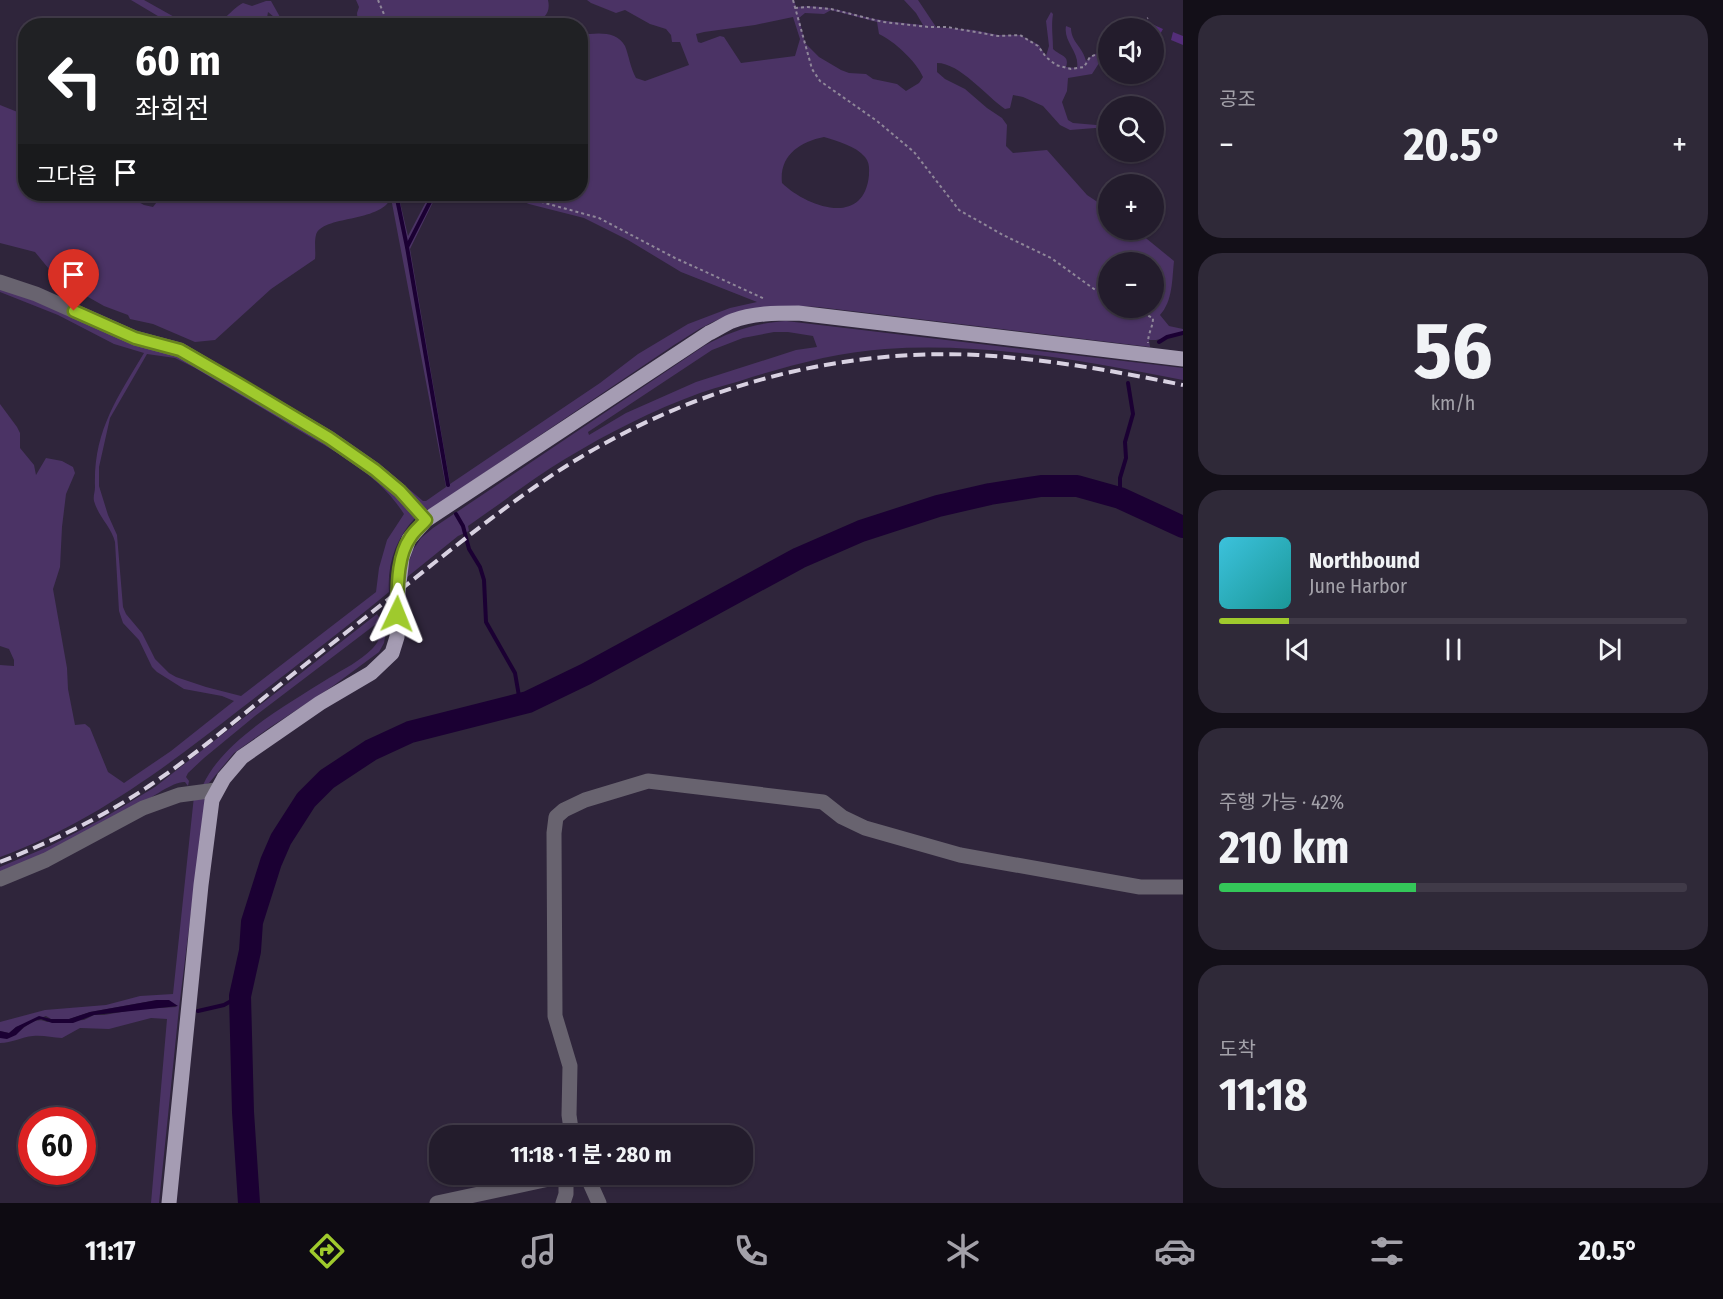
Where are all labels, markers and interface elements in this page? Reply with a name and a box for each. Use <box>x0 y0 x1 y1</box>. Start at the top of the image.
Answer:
map controls <box>1098 18 1164 318</box>
button: sound <box>1098 18 1164 84</box>
text: 60 m <box>135 36 221 86</box>
icon: left <box>36 42 114 120</box>
text: 공조 <box>1219 87 1256 111</box>
text: 좌회전 <box>135 93 210 125</box>
button: search <box>1098 96 1164 162</box>
text: 20.5° <box>1403 118 1502 172</box>
text: − <box>1219 125 1234 165</box>
text: + <box>1672 125 1687 165</box>
icon: arrive <box>109 156 142 189</box>
text: 그다음 <box>36 162 97 189</box>
button: + <box>1098 174 1164 240</box>
pin <box>48 249 99 311</box>
button: − <box>1098 252 1164 318</box>
icon: arrive <box>57 258 90 291</box>
text: 56 <box>1413 305 1493 399</box>
text: km/h <box>1431 391 1475 415</box>
text: Northbound <box>1309 547 1420 574</box>
text: June Harbor <box>1309 574 1407 598</box>
position arrow <box>365 582 429 646</box>
icon: previous <box>1281 633 1314 666</box>
icon: pause <box>1437 633 1470 666</box>
icon: next <box>1593 633 1626 666</box>
text: 주행 가능 · 42% <box>1219 790 1344 814</box>
text: 210 km <box>1219 821 1349 875</box>
text: 도착 <box>1219 1037 1256 1061</box>
text: 11:18 <box>1219 1068 1308 1122</box>
speed limit sign: 60 <box>18 1107 96 1185</box>
text: 11:18 · 1 분 · 280 m <box>510 1141 672 1168</box>
icon: directions <box>306 1230 348 1272</box>
icon: music <box>518 1230 560 1272</box>
icon: phone <box>730 1230 772 1272</box>
icon: climate <box>942 1230 984 1272</box>
icon: car <box>1154 1230 1196 1272</box>
icon: filters <box>1366 1230 1408 1272</box>
text: 11:17 <box>85 1235 136 1267</box>
text: 20.5° <box>1579 1235 1638 1267</box>

